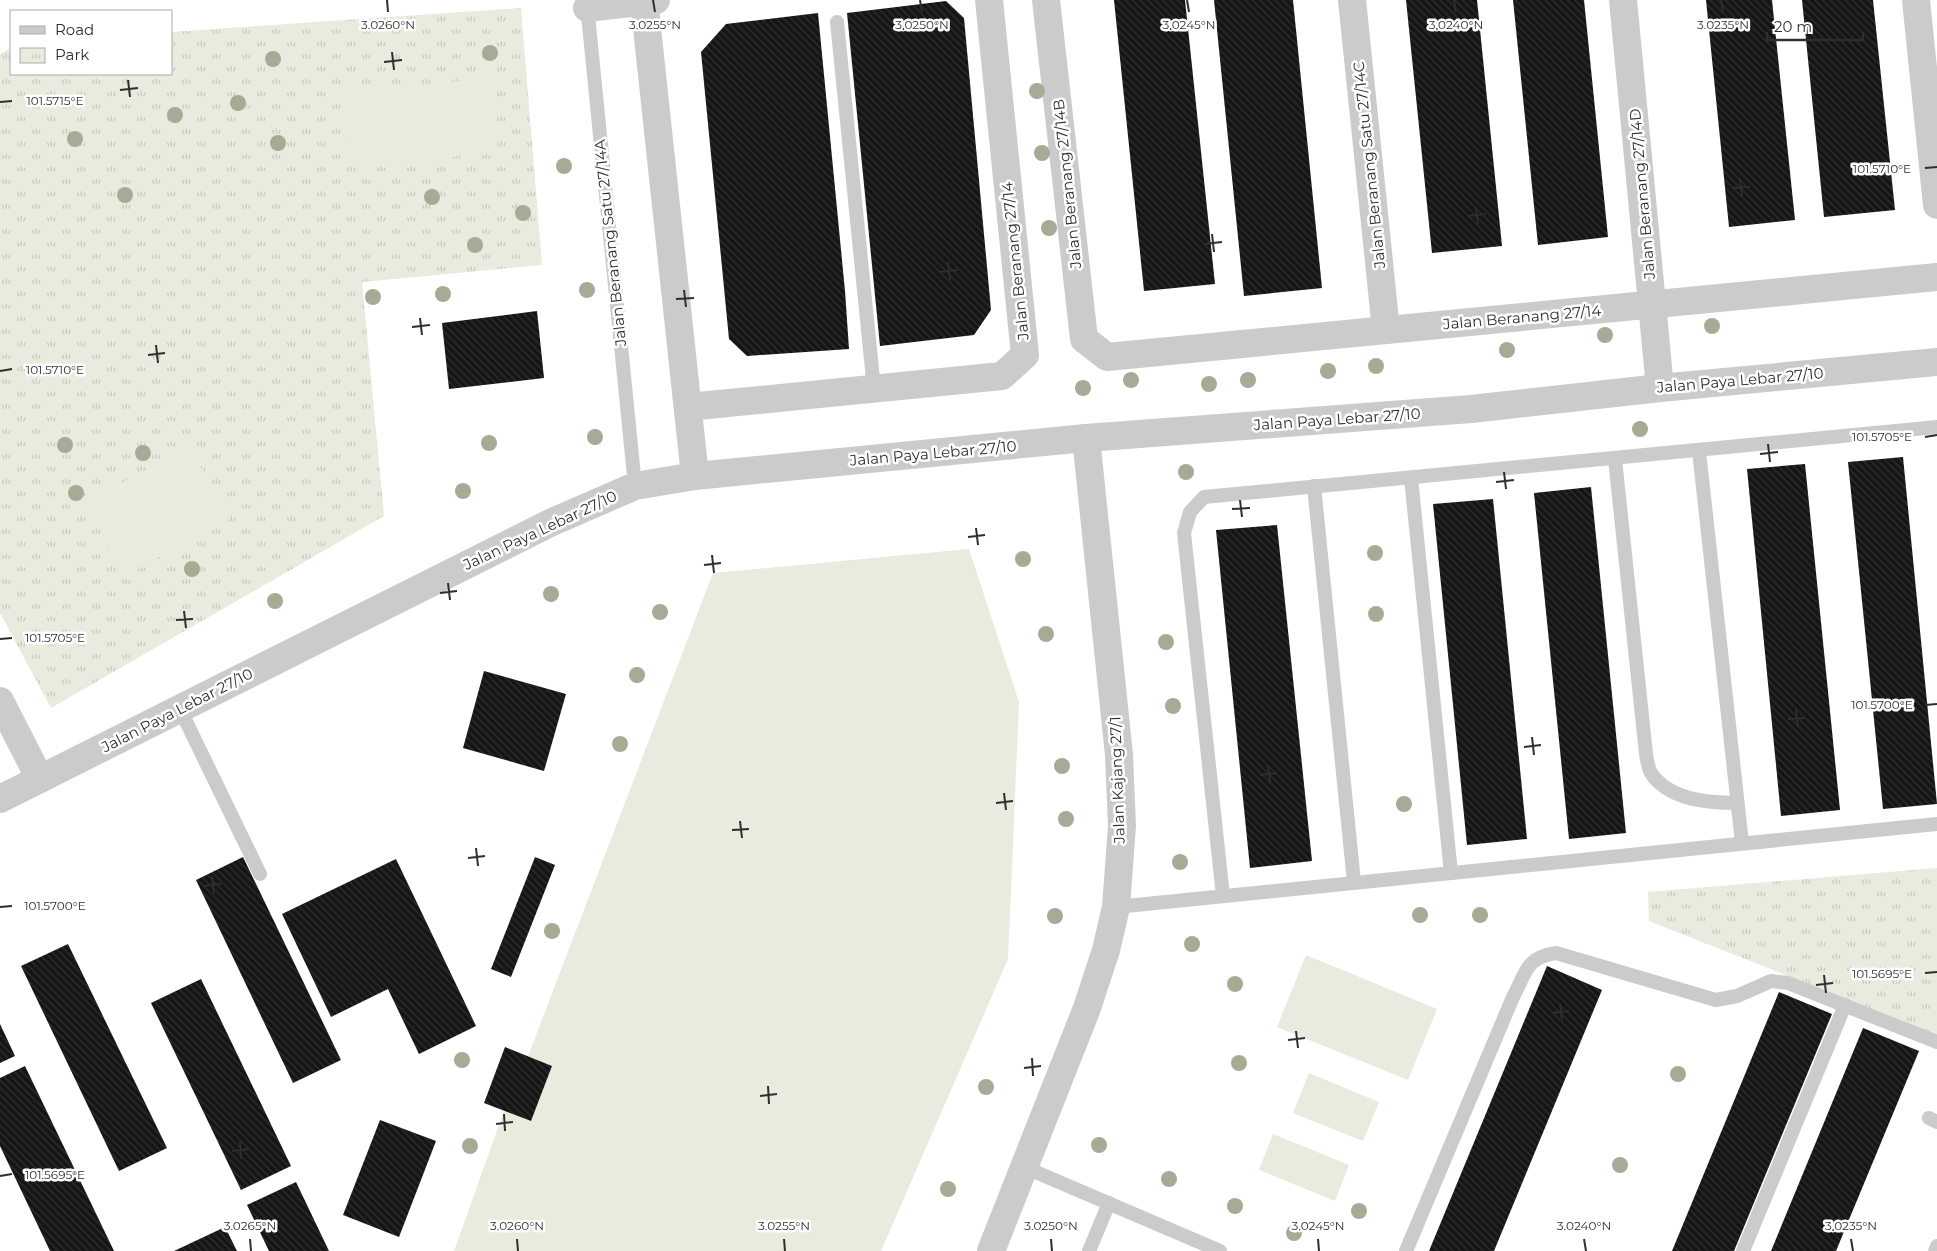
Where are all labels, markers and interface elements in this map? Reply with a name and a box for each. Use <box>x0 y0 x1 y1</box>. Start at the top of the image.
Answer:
legend <box>10 10 172 75</box>
scale bar <box>1767 10 1863 42</box>
text: 3.0260°N <box>361 17 415 32</box>
text: 3.0255°N <box>629 17 681 32</box>
text: 3.0250°N <box>895 17 949 32</box>
text: 3.0245°N <box>1163 17 1215 32</box>
text: 3.0240°N <box>1429 17 1483 32</box>
text: 3.0235°N <box>1697 17 1749 32</box>
text: 20 m <box>1774 17 1812 36</box>
text: Road <box>55 20 94 39</box>
text: Park <box>55 45 89 64</box>
street label: Jalan Beranang Satu 27/14C <box>1349 60 1389 270</box>
text: 101.5715°E <box>27 93 83 108</box>
street label: Jalan Beranang 27/14B <box>1049 98 1085 271</box>
street label: Jalan Beranang 27/14D <box>1625 108 1659 281</box>
street label: Jalan Beranang Satu 27/14A <box>590 138 630 348</box>
text: 101.5710°E <box>1853 161 1911 176</box>
street label: Jalan Beranang 27/14 <box>997 181 1033 342</box>
street label: Jalan Beranang 27/14 <box>1441 301 1602 333</box>
text: 101.5710°E <box>26 362 84 377</box>
street label: Jalan Paya Lebar 27/10 <box>1655 363 1824 397</box>
street label: Jalan Paya Lebar 27/10 <box>1252 404 1421 434</box>
text: 101.5705°E <box>1852 429 1912 444</box>
street label: Jalan Paya Lebar 27/10 <box>848 436 1017 470</box>
street label: Jalan Paya Lebar 27/10 <box>459 486 620 574</box>
text: 101.5705°E <box>25 630 85 645</box>
street label: Jalan Paya Lebar 27/10 <box>97 664 256 757</box>
text: 101.5700°E <box>1851 697 1913 712</box>
street label: Jalan Kajang 27/1 <box>1105 716 1129 845</box>
text: 101.5700°E <box>24 898 86 913</box>
text: 101.5695°E <box>1852 966 1912 981</box>
text: 101.5695°E <box>25 1167 85 1182</box>
text: 3.0265°N <box>224 1218 276 1233</box>
text: 3.0260°N <box>490 1218 544 1233</box>
text: 3.0255°N <box>758 1218 810 1233</box>
text: 3.0250°N <box>1024 1218 1078 1233</box>
text: 3.0245°N <box>1292 1218 1344 1233</box>
text: 3.0240°N <box>1557 1218 1611 1233</box>
text: 3.0235°N <box>1825 1218 1877 1233</box>

